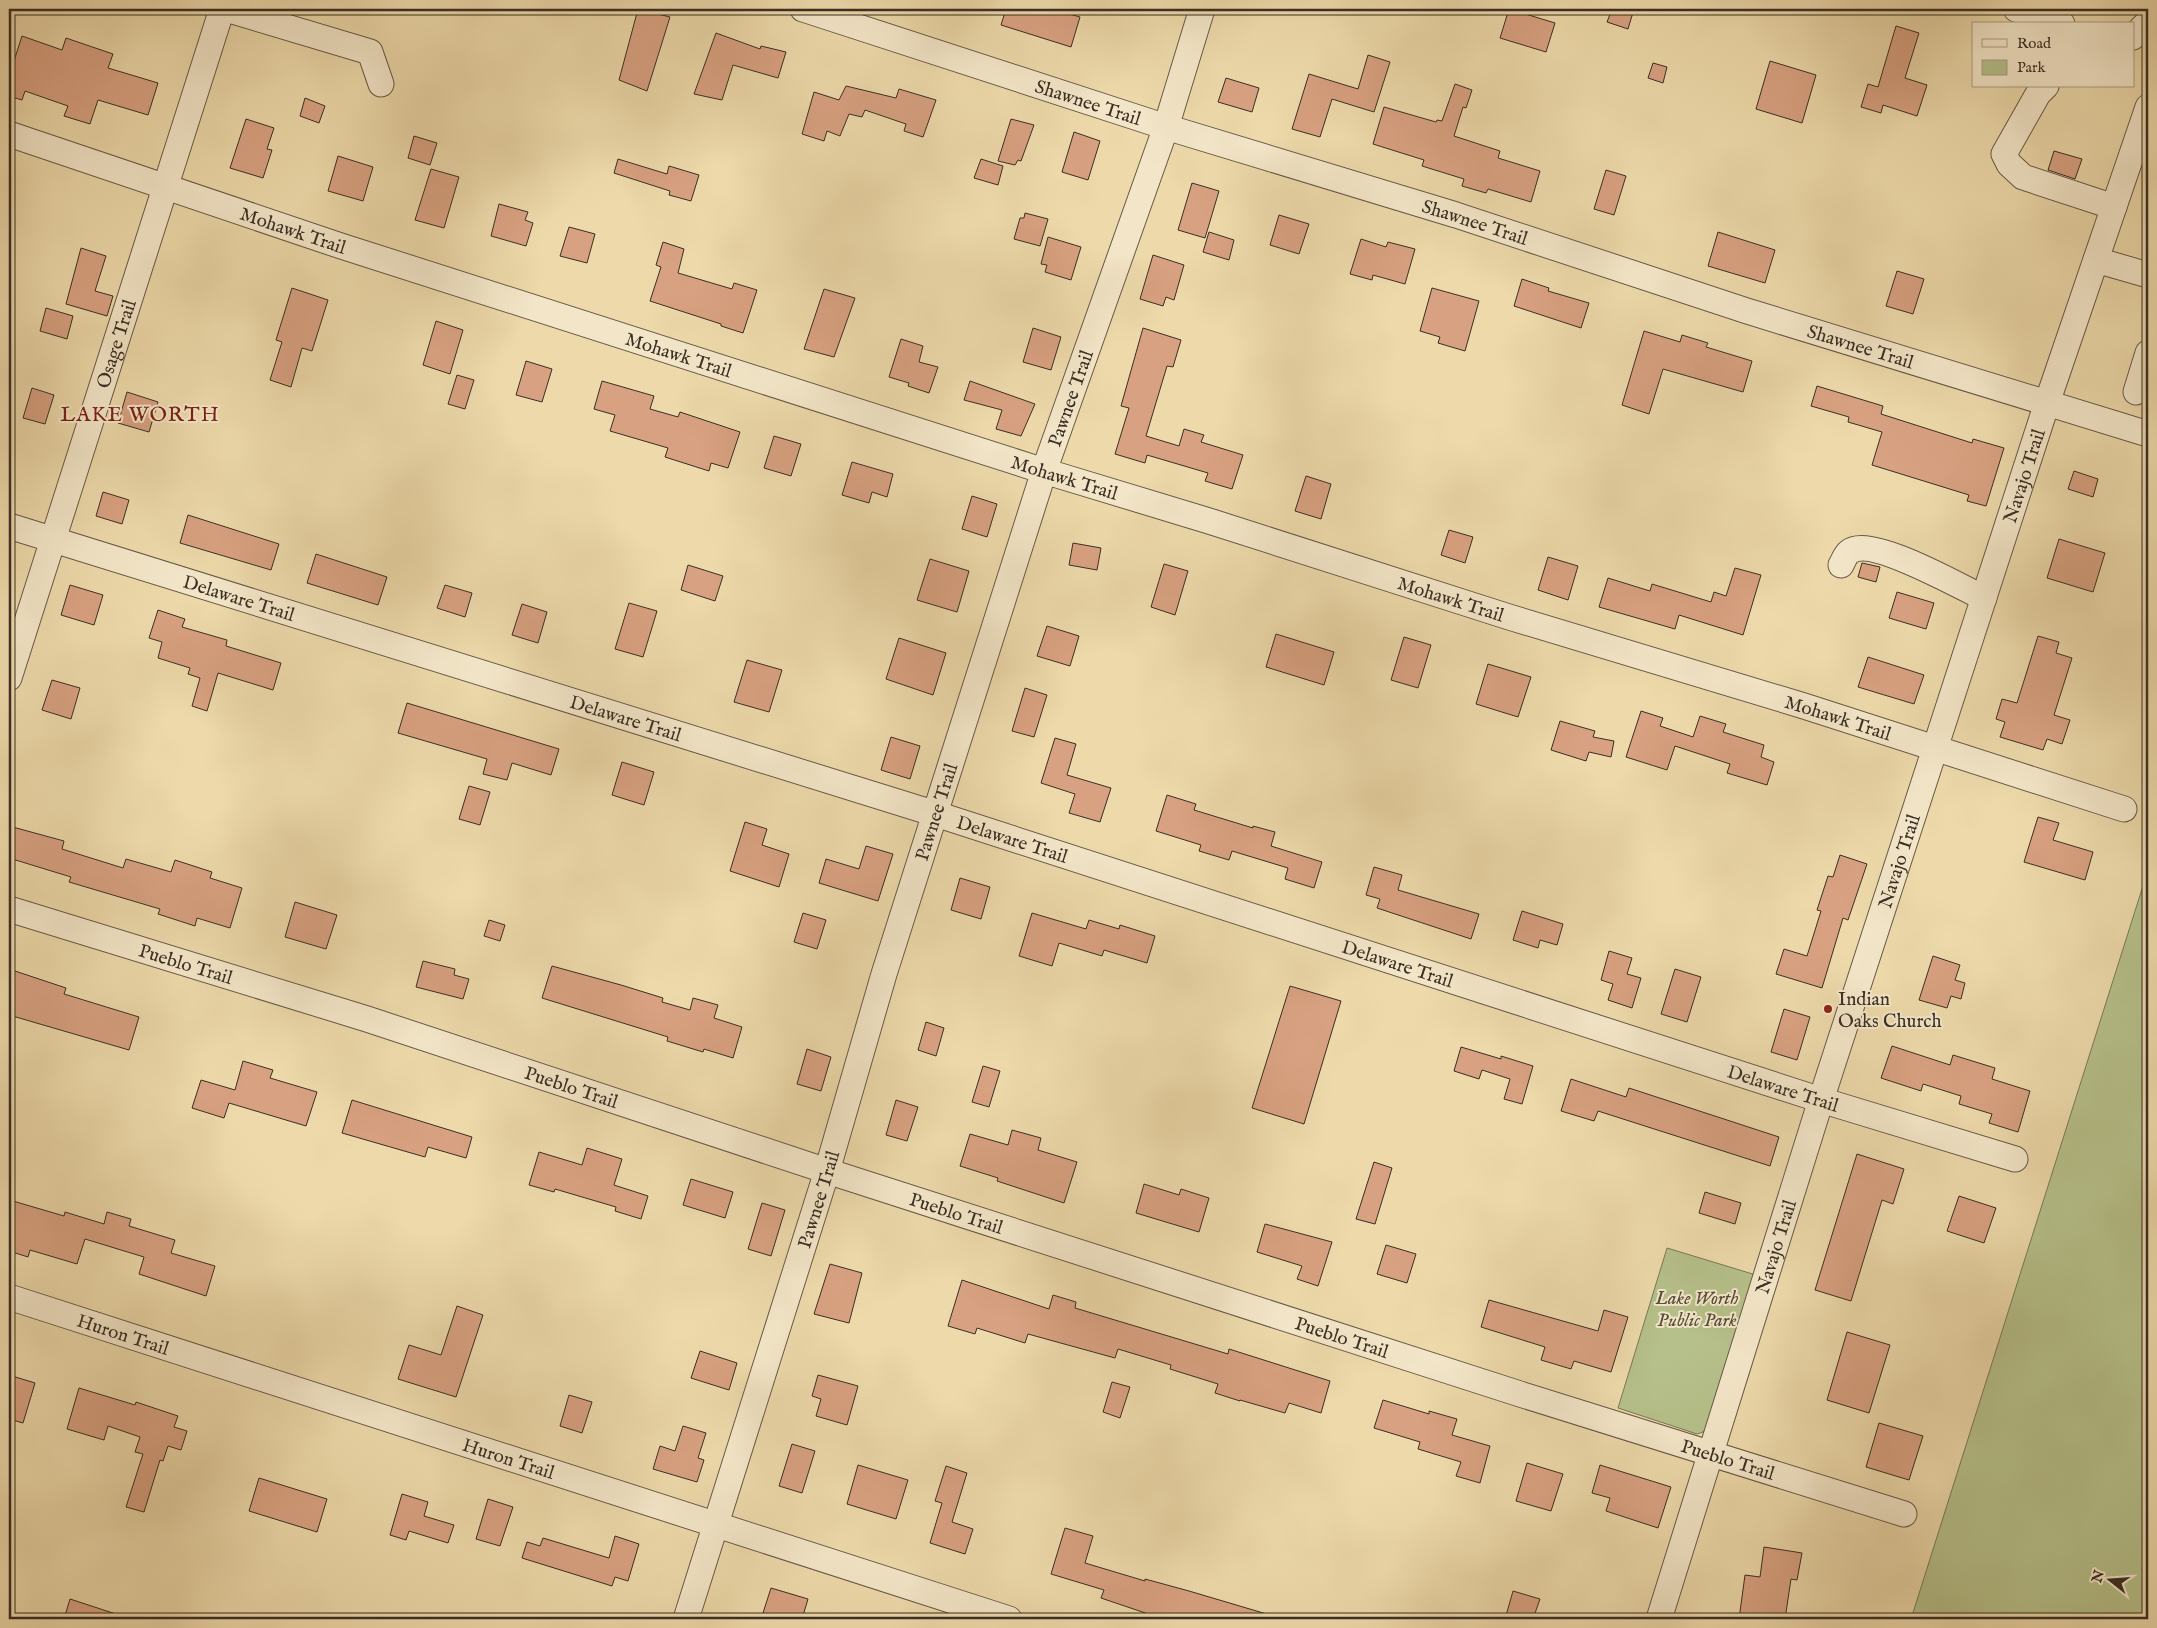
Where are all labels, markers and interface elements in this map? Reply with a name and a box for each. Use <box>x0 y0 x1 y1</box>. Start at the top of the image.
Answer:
legend <box>1972 22 2134 88</box>
text: Road <box>2017 34 2052 53</box>
text: Park <box>2017 58 2047 77</box>
street label: Shawnee Trail <box>1032 75 1144 132</box>
street label: Shawnee Trail <box>1419 195 1531 252</box>
street label: Mohawk Trail <box>236 203 349 261</box>
street label: Osage Trail <box>92 296 143 392</box>
street label: Shawnee Trail <box>1804 320 1917 376</box>
street label: Mohawk Trail <box>622 328 735 385</box>
street label: Pawnee Trail <box>1044 346 1100 450</box>
district label: LAKE WORTH <box>60 402 220 429</box>
street label: Navajo Trail <box>1999 426 2052 526</box>
street label: Mohawk Trail <box>1008 451 1121 507</box>
street label: Delaware Trail <box>180 571 298 628</box>
street label: Mohawk Trail <box>1394 572 1507 629</box>
street label: Delaware Trail <box>567 691 685 748</box>
street label: Mohawk Trail <box>1782 691 1895 748</box>
street label: Pawnee Trail <box>911 760 964 864</box>
street label: Delaware Trail <box>953 811 1071 870</box>
street label: Navajo Trail <box>1874 811 1927 912</box>
street label: Delaware Trail <box>1338 936 1457 995</box>
street label: Pueblo Trail <box>135 940 236 991</box>
place label: Indian Oaks Church <box>1838 988 1942 1034</box>
marker: Indian Oaks Church <box>1822 1003 1834 1015</box>
street label: Delaware Trail <box>1724 1060 1842 1119</box>
street label: Pueblo Trail <box>521 1062 622 1115</box>
street label: Pawnee Trail <box>793 1147 846 1252</box>
street label: Pueblo Trail <box>906 1188 1006 1241</box>
street label: Navajo Trail <box>1751 1197 1803 1297</box>
park label: Lake Worth Public Park <box>1655 1287 1738 1333</box>
street label: Huron Trail <box>74 1310 172 1362</box>
street label: Pueblo Trail <box>1292 1312 1392 1365</box>
street label: Huron Trail <box>459 1434 558 1486</box>
street label: Pueblo Trail <box>1678 1435 1778 1487</box>
north arrow <box>2084 1556 2134 1606</box>
text: N <box>2088 1568 2109 1586</box>

